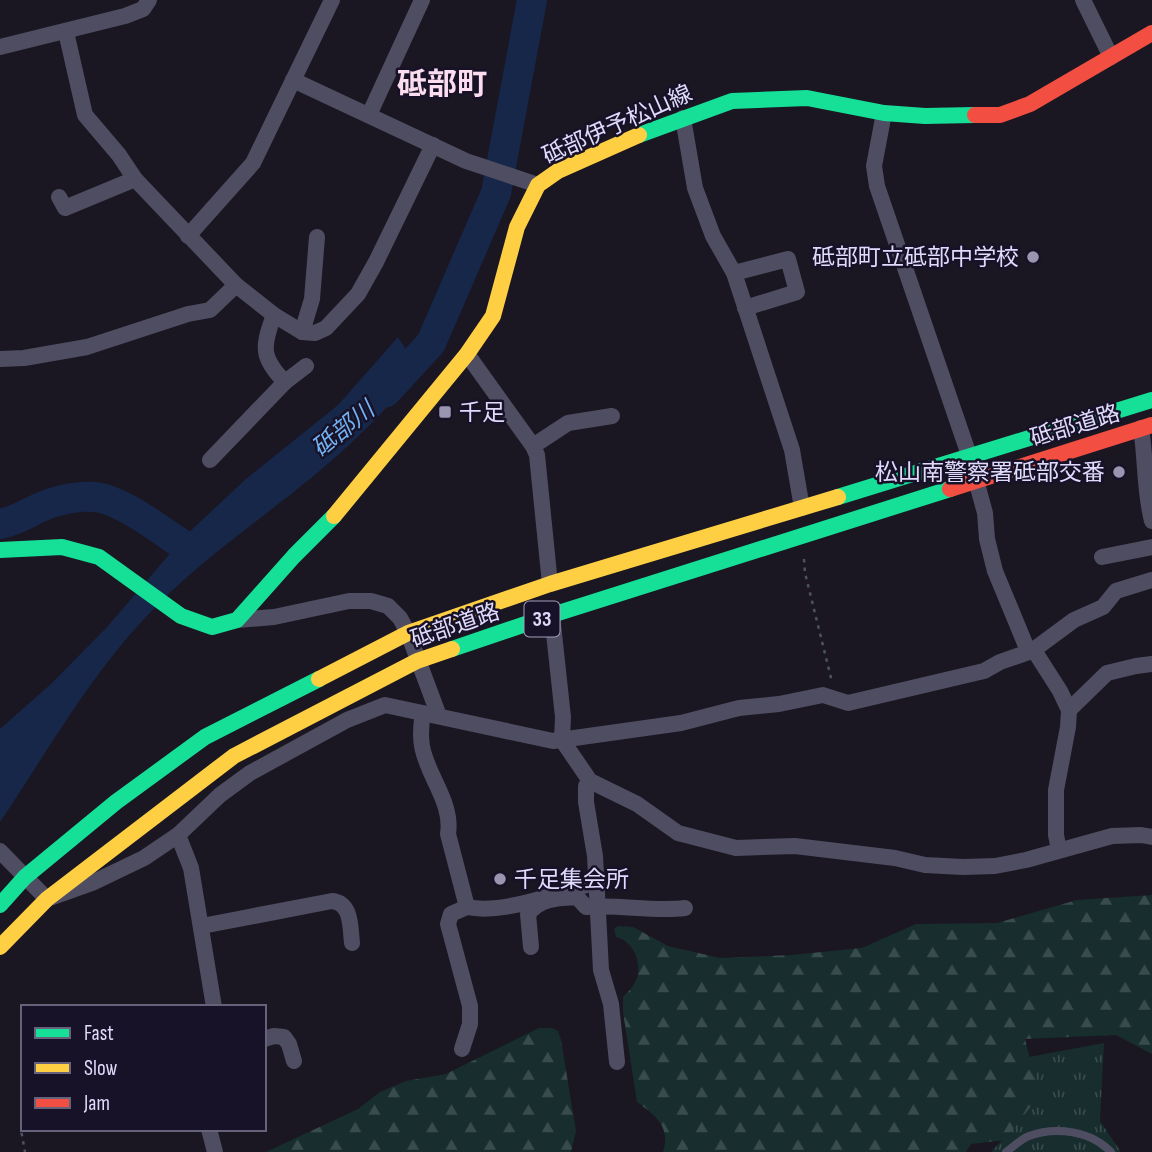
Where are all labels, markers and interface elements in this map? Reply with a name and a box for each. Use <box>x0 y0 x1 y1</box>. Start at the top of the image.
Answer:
district label: 砥部町 <box>397 67 487 103</box>
street label: 砥部伊予松山線 <box>538 79 697 170</box>
place label: 砥部町立砥部中学校 <box>812 244 1019 272</box>
marker: 砥部町立砥部中学校 <box>1025 249 1041 265</box>
water label: 砥部川 <box>306 394 383 463</box>
place label: 千足 <box>459 399 505 427</box>
street label: 砥部道路 <box>1027 399 1123 453</box>
marker: 千足 <box>437 404 453 420</box>
place label: 松山南警察署砥部交番 <box>875 459 1105 487</box>
marker: 松山南警察署砥部交番 <box>1111 464 1127 480</box>
street label: 砥部道路 <box>407 598 503 654</box>
road number: 33 <box>524 602 560 636</box>
place label: 千足集会所 <box>514 866 629 894</box>
marker: 千足集会所 <box>492 871 508 887</box>
legend <box>21 1005 266 1131</box>
text: Fast <box>84 1021 114 1046</box>
text: Slow <box>84 1056 118 1081</box>
text: Jam <box>83 1091 110 1116</box>

